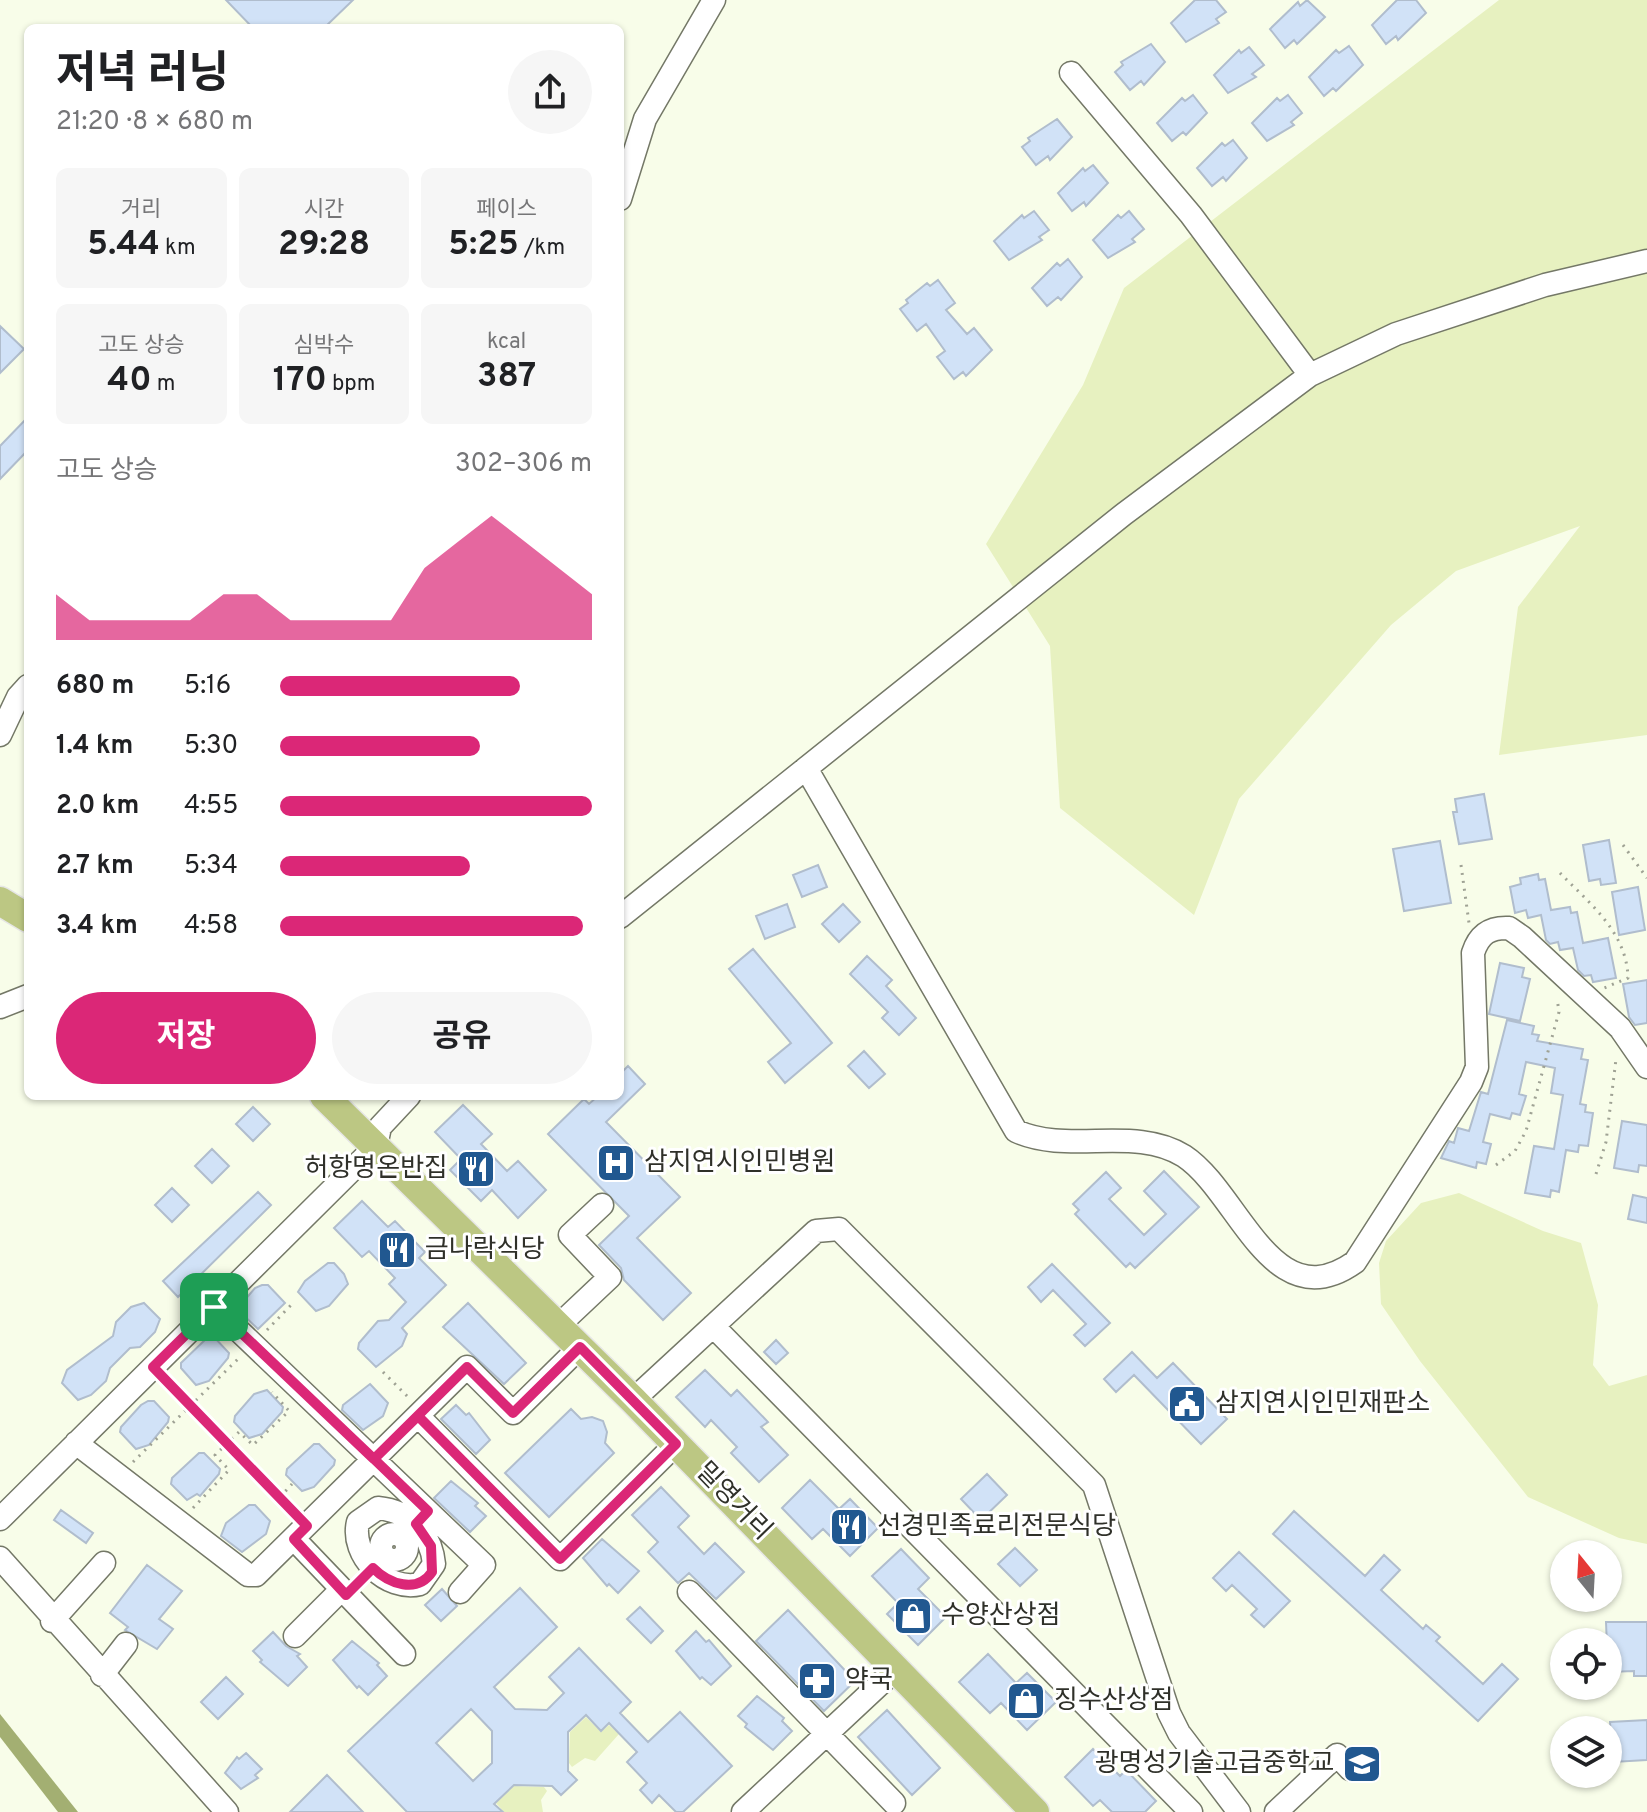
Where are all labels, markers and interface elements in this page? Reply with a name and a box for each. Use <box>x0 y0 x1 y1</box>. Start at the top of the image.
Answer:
text: 저녁 러닝 <box>56 48 229 104</box>
button: share <box>508 50 592 134</box>
text: 21:20 · 8 × 680 m <box>56 106 253 139</box>
text: 거리 <box>121 197 162 224</box>
text: 시간 <box>304 197 344 224</box>
text: 페이스 <box>476 197 537 224</box>
text: 5.44 <box>87 224 160 267</box>
text: 29:28 <box>278 224 370 267</box>
text: 5:25 <box>448 224 519 267</box>
text: km <box>160 235 196 262</box>
text: /km <box>519 235 565 262</box>
text: kcal <box>487 329 526 356</box>
text: 고도 상승 <box>98 333 184 360</box>
text: 심박수 <box>294 333 354 360</box>
text: 387 <box>477 356 536 399</box>
text: 40 <box>107 360 152 403</box>
text: 170 <box>273 360 327 403</box>
text: m <box>152 371 175 398</box>
text: bpm <box>327 371 375 398</box>
text: 302–306 m <box>455 448 592 481</box>
text: 고도 상승 <box>56 455 158 488</box>
text: 680 m <box>56 670 134 703</box>
text: 5:16 <box>184 670 231 703</box>
text: 1.4 km <box>56 730 133 763</box>
text: 5:30 <box>184 730 238 763</box>
text: 2.0 km <box>56 790 139 823</box>
text: 4:55 <box>184 790 238 823</box>
text: 2.7 km <box>56 850 134 883</box>
text: 5:34 <box>184 850 238 883</box>
text: 3.4 km <box>56 910 138 943</box>
text: 4:58 <box>184 910 238 943</box>
button: 저장 <box>56 992 316 1084</box>
button: 공유 <box>332 992 592 1084</box>
hospital icon: 삼지연시인민병원 <box>595 1142 637 1184</box>
place label: 삼지연시인민병원 <box>644 1147 835 1180</box>
restaurant icon: 허항명온반집 <box>455 1148 497 1190</box>
place label: 허항명온반집 <box>304 1153 448 1186</box>
restaurant icon: 금나락식당 <box>376 1229 418 1271</box>
place label: 금나락식당 <box>425 1234 545 1267</box>
pin <box>180 1273 248 1341</box>
icon: arrive <box>192 1285 236 1329</box>
public building icon: 삼지연시인민재판소 <box>1166 1383 1208 1425</box>
place label: 삼지연시인민재판소 <box>1215 1388 1430 1421</box>
street label: 밀영거리 <box>688 1456 778 1548</box>
restaurant icon: 선경민족료리전문식당 <box>828 1506 870 1548</box>
place label: 선경민족료리전문식당 <box>877 1511 1116 1544</box>
north arrow <box>1550 1540 1622 1612</box>
map controls <box>1550 1540 1622 1788</box>
shop icon: 수양산상점 <box>892 1595 934 1637</box>
place label: 수양산상점 <box>941 1600 1061 1633</box>
button: locate <box>1550 1628 1622 1700</box>
pharmacy icon: 약국 <box>796 1660 838 1702</box>
place label: 약국 <box>845 1665 893 1698</box>
shop icon: 징수산상점 <box>1005 1680 1047 1722</box>
place label: 징수산상점 <box>1054 1685 1174 1718</box>
button: layers <box>1550 1716 1622 1788</box>
school or university icon: 광명성기술고급중학교 <box>1341 1743 1383 1785</box>
place label: 광명성기술고급중학교 <box>1095 1748 1334 1781</box>

